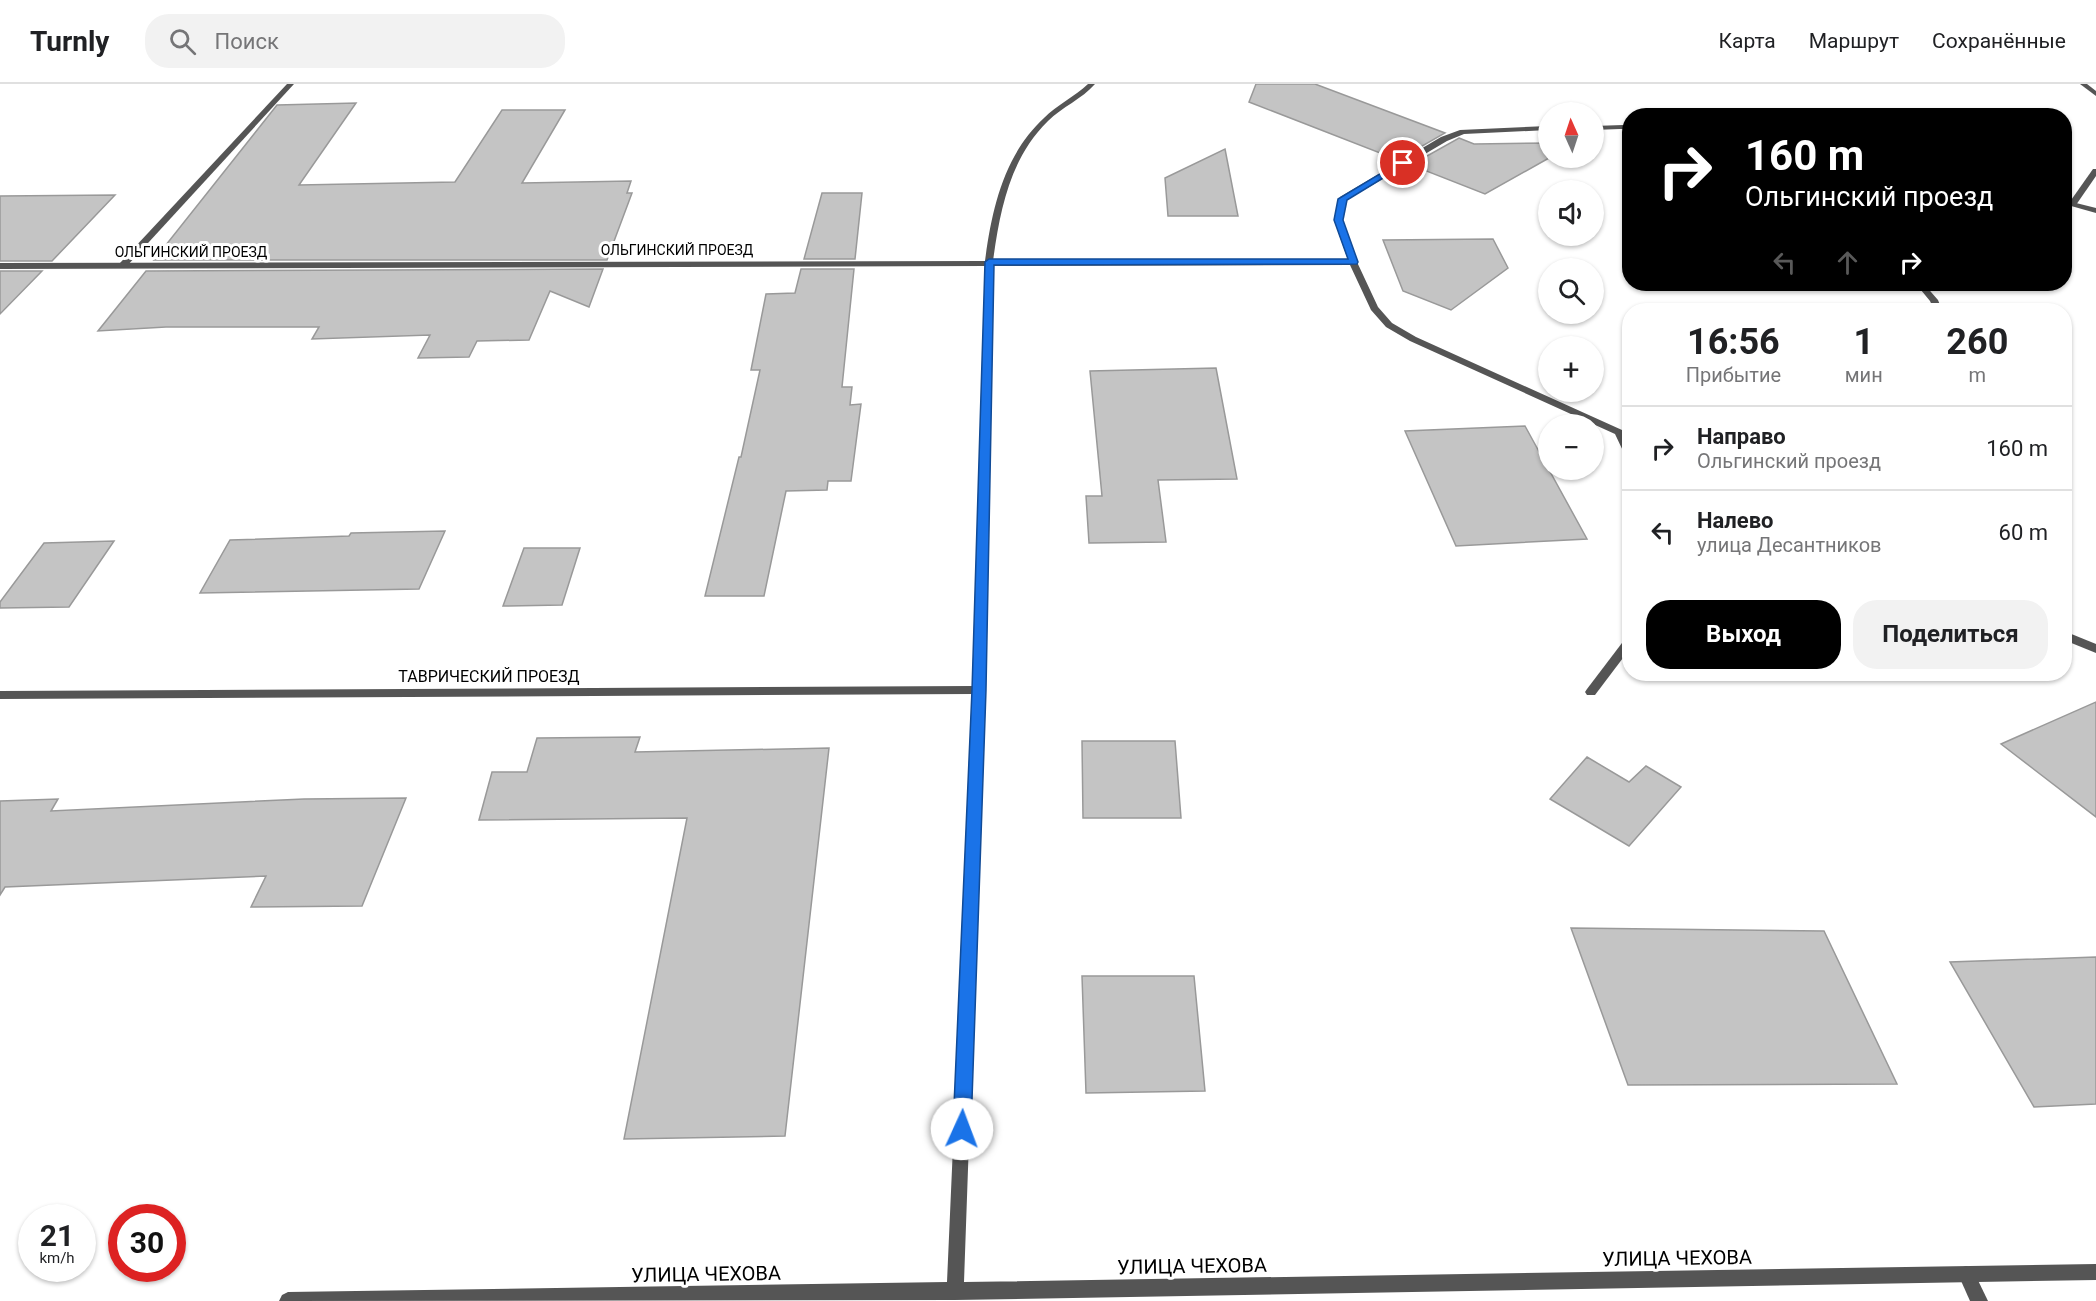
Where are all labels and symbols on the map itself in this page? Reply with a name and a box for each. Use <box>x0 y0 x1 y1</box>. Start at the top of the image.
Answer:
north arrow <box>1538 102 1604 168</box>
pin <box>1377 137 1428 188</box>
street label: ОЛЬГИНСКИЙ ПРОЕЗД <box>601 242 754 258</box>
street label: ОЛЬГИНСКИЙ ПРОЕЗД <box>115 244 268 260</box>
street label: ТАВРИЧЕСКИЙ ПРОЕЗД <box>398 667 580 686</box>
position arrow <box>930 1097 994 1161</box>
speed limit sign: 30 <box>108 1204 186 1282</box>
street label: УЛИЦА ЧЕХОВА <box>1602 1245 1752 1271</box>
street label: УЛИЦА ЧЕХОВА <box>1117 1253 1267 1279</box>
street label: УЛИЦА ЧЕХОВА <box>631 1261 781 1287</box>

